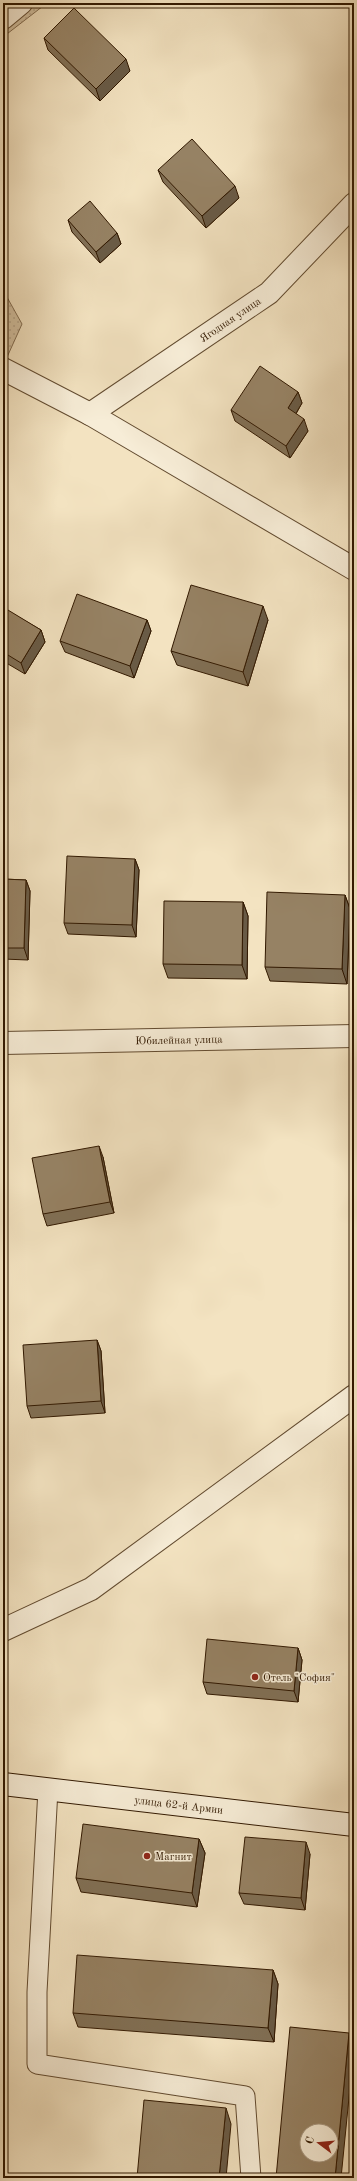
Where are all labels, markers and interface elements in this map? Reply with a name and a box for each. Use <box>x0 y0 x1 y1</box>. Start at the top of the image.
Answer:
street label: Ягодная улица <box>198 296 264 345</box>
street label: Юбилейная улица <box>135 1035 223 1047</box>
marker: Отель "София" <box>250 1672 260 1682</box>
place label: Отель "София" <box>263 1673 335 1684</box>
street label: улица 62-й Армии <box>134 1795 224 1817</box>
marker: Магнит <box>142 1851 152 1861</box>
place label: Магнит <box>155 1852 192 1863</box>
north arrow <box>299 2123 339 2163</box>
text: С <box>305 2136 317 2146</box>

